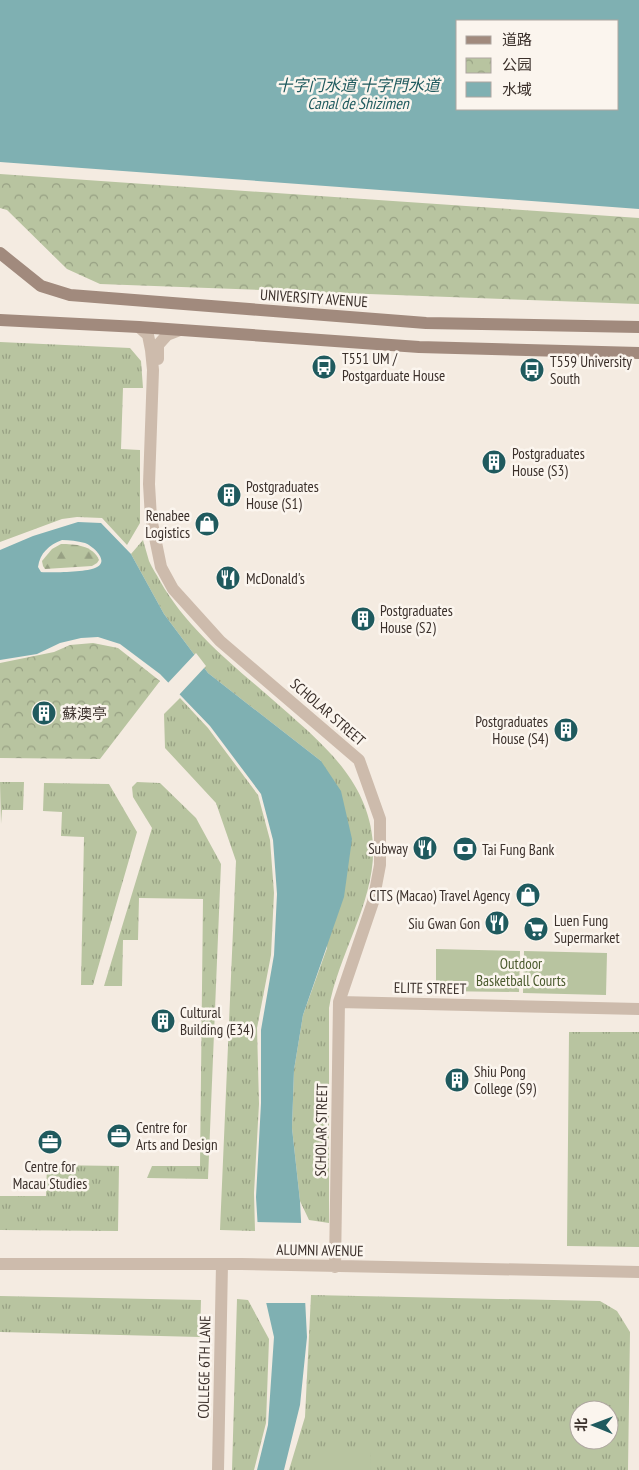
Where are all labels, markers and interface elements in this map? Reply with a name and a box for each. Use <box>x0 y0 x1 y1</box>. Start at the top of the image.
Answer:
legend <box>456 20 619 110</box>
text: 道路 <box>502 30 532 49</box>
text: 公园 <box>502 55 532 74</box>
water label: 十字门水道 十字門水道 Canal de Shizimen <box>276 75 442 113</box>
text: 水域 <box>502 80 532 99</box>
street label: UNIVERSITY AVENUE <box>260 285 368 311</box>
place label: T551 UM / Postgarduate House <box>342 349 445 385</box>
place label: T559 University South <box>550 352 632 388</box>
bus stop icon: T551 UM / Postgarduate House <box>311 354 337 380</box>
bus stop icon: T559 University South <box>519 357 545 383</box>
place label: Postgraduates House (S3) <box>512 444 585 480</box>
building icon: Postgraduates House (S3) <box>481 449 507 475</box>
place label: Postgraduates House (S1) <box>246 477 319 513</box>
building icon: Postgraduates House (S1) <box>216 482 242 508</box>
place label: Renabee Logistics <box>145 506 190 542</box>
shop icon: Renabee Logistics <box>194 511 220 537</box>
restaurant icon: McDonald's <box>215 565 241 591</box>
place label: McDonald's <box>246 569 305 588</box>
place label: Postgraduates House (S2) <box>380 601 453 637</box>
building icon: Postgraduates House (S2) <box>350 606 376 632</box>
street label: SCHOLAR STREET <box>287 674 370 750</box>
building icon: 蘇澳亭 <box>31 700 57 726</box>
place label: 蘇澳亭 <box>62 704 107 723</box>
place label: Postgraduates House (S4) <box>475 712 548 748</box>
building icon: Postgraduates House (S4) <box>553 717 579 743</box>
restaurant icon: Subway <box>412 835 438 861</box>
bank icon: Tai Fung Bank <box>452 836 478 862</box>
place label: Subway <box>368 839 408 858</box>
place label: Tai Fung Bank <box>482 840 554 859</box>
shop icon: CITS (Macao) Travel Agency <box>515 882 541 908</box>
place label: CITS (Macao) Travel Agency <box>369 886 510 905</box>
restaurant icon: Siu Gwan Gon <box>484 910 510 936</box>
place label: Luen Fung Supermarket <box>554 911 620 947</box>
place label: Siu Gwan Gon <box>408 914 480 933</box>
supermarket icon: Luen Fung Supermarket <box>523 916 549 942</box>
park label: Outdoor Basketball Courts <box>476 954 566 990</box>
street label: ELITE STREET <box>394 978 467 998</box>
place label: Cultural Building (E34) <box>180 1003 254 1039</box>
building icon: Cultural Building (E34) <box>150 1008 176 1034</box>
place label: Shiu Pong College (S9) <box>474 1062 537 1098</box>
building icon: Shiu Pong College (S9) <box>444 1067 470 1093</box>
street label: SCHOLAR STREET <box>311 1083 331 1177</box>
place label: Centre for Arts and Design <box>136 1118 218 1154</box>
office icon: Centre for Arts and Design <box>106 1123 132 1149</box>
office icon: Centre for Macau Studies <box>37 1129 63 1155</box>
place label: Centre for Macau Studies <box>13 1157 87 1193</box>
street label: ALUMNI AVENUE <box>276 1240 364 1260</box>
street label: COLLEGE 6TH LANE <box>194 1315 214 1419</box>
north arrow <box>569 1400 619 1450</box>
text: 北 <box>572 1418 590 1432</box>

